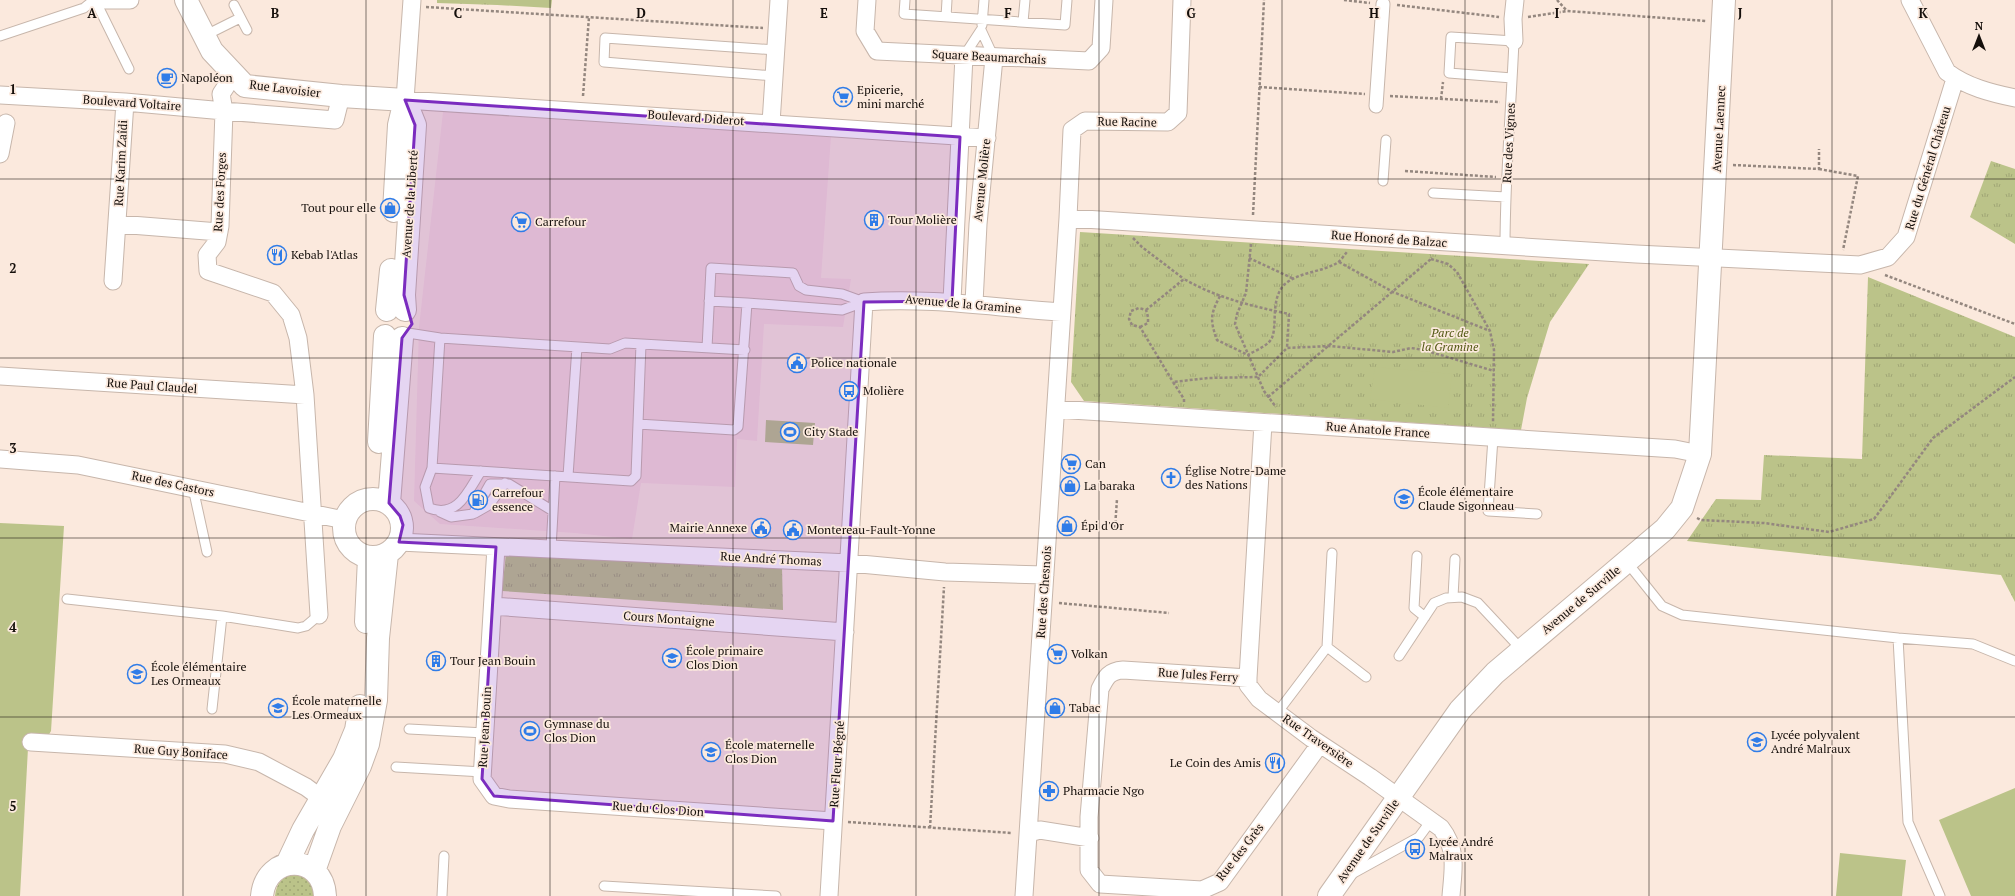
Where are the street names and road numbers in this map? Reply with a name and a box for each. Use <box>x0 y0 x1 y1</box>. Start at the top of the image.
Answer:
street label: Square Beaumarchais <box>932 46 1047 67</box>
street label: Rue Lavoisier <box>249 77 322 100</box>
street label: Avenue Laennec <box>1709 85 1728 173</box>
street label: Boulevard Voltaire <box>82 92 182 113</box>
street label: Rue des Vignes <box>1499 102 1518 184</box>
street label: Rue du Général Château <box>1902 104 1954 232</box>
street label: Boulevard Diderot <box>647 107 745 128</box>
street label: Rue Racine <box>1097 113 1157 130</box>
street label: Rue Karim Zaîdi <box>111 119 130 206</box>
street label: Avenue Molière <box>970 138 993 222</box>
street label: Avenue de la Liberté <box>398 149 421 258</box>
street label: Rue des Forges <box>210 152 229 232</box>
street label: Rue Honoré de Balzac <box>1330 227 1448 250</box>
street label: Avenue de la Gramine <box>904 291 1022 316</box>
street label: Rue Paul Claudel <box>106 375 198 396</box>
street label: Rue Anatole France <box>1326 418 1430 441</box>
street label: Rue des Castors <box>130 467 216 500</box>
street label: Rue des Chesnois <box>1033 545 1054 639</box>
street label: Rue André Thomas <box>720 548 822 569</box>
street label: Avenue de Surville <box>1538 562 1623 637</box>
street label: Cours Montaigne <box>623 608 715 629</box>
street label: Rue Jules Ferry <box>1157 664 1240 685</box>
street label: Rue Jean Bouin <box>475 686 494 768</box>
street label: Rue Traversière <box>1280 711 1357 771</box>
street label: Rue Fleur Bégné <box>826 720 847 808</box>
street label: Rue Guy Boniface <box>134 741 228 762</box>
street label: Avenue de Surville <box>1333 796 1402 886</box>
street label: Rue du Clos Dion <box>612 798 704 819</box>
street label: Rue des Grès <box>1213 820 1267 883</box>

